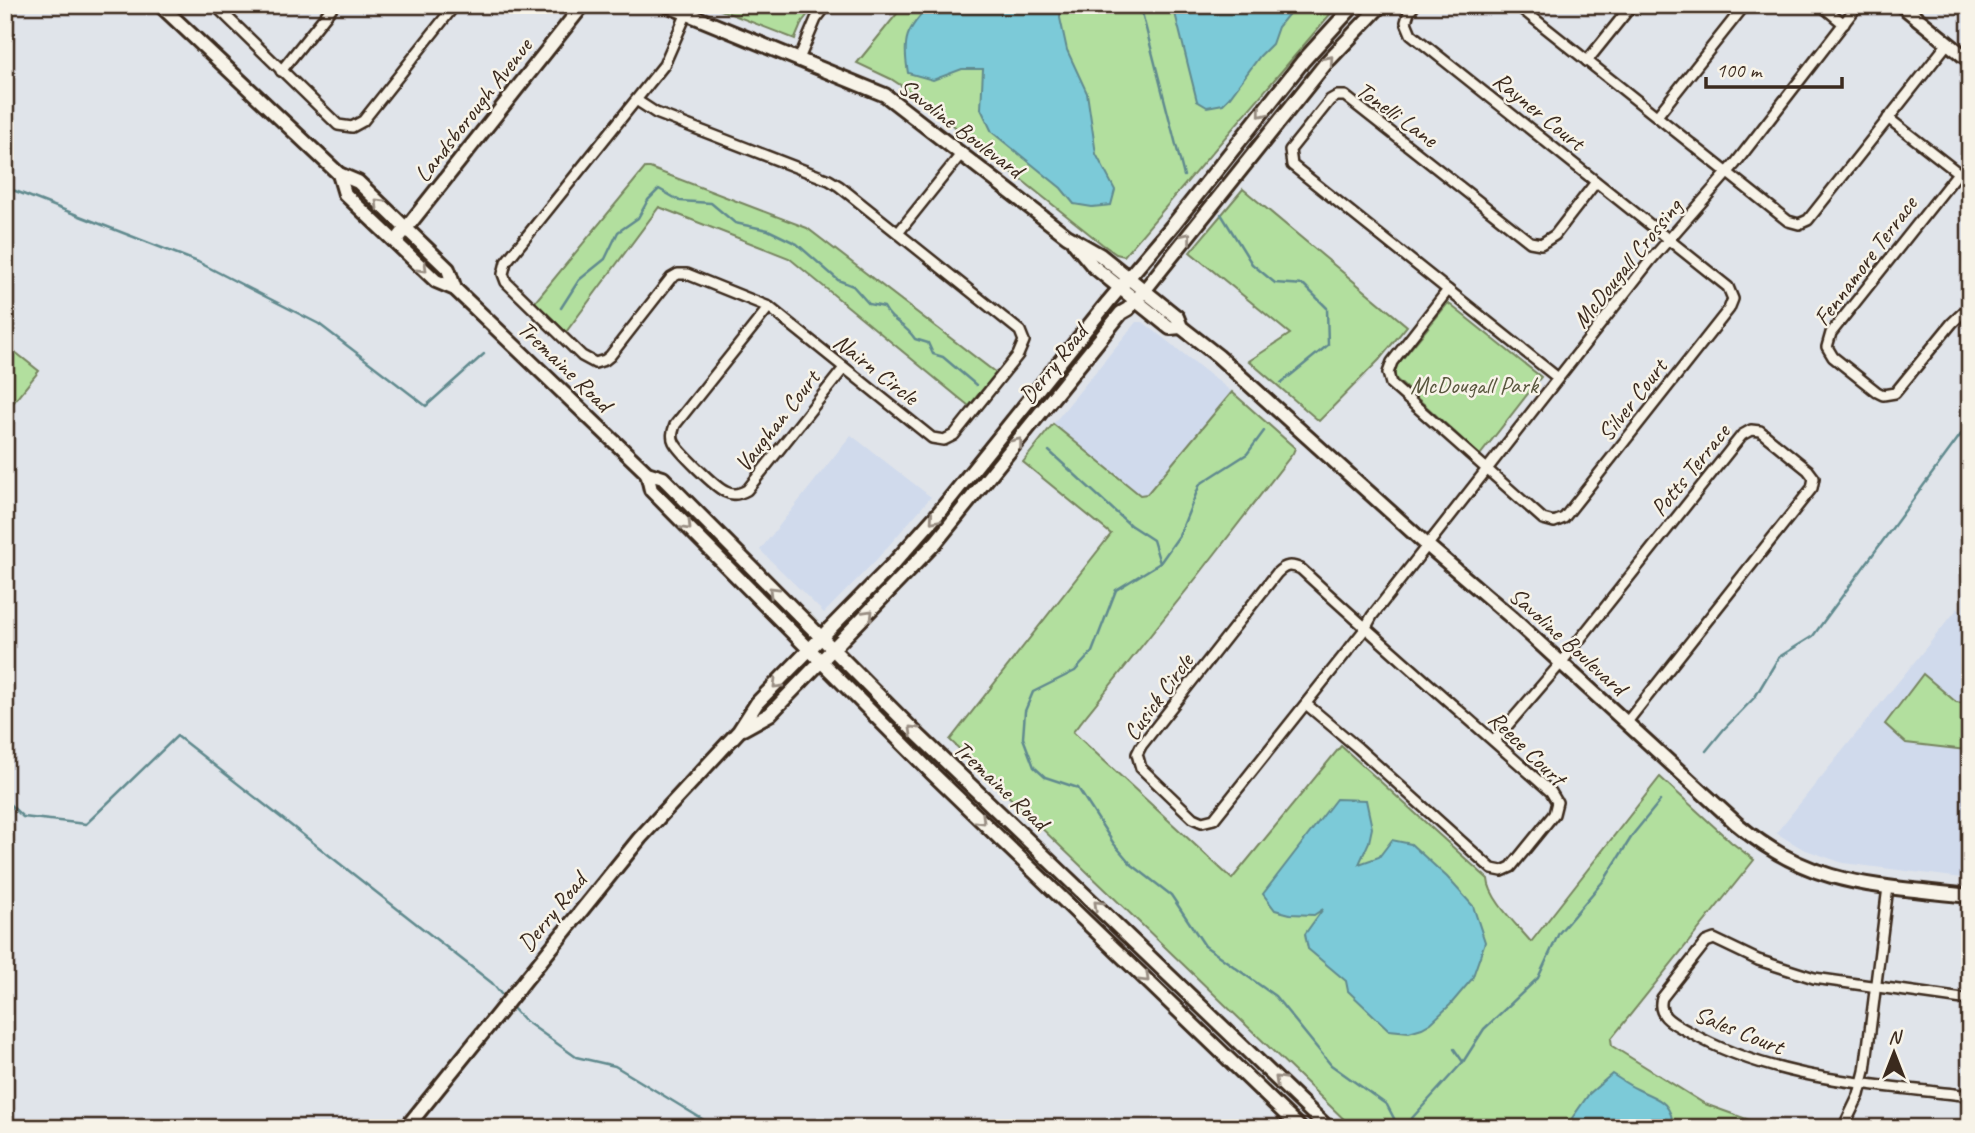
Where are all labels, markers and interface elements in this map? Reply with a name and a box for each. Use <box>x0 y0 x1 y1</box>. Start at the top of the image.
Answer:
street label: Landsborough Avenue <box>407 30 540 188</box>
scale bar <box>1706 46 1842 90</box>
one-way arrow <box>1321 56 1333 69</box>
text: 100 m <box>1716 57 1763 83</box>
street label: Rayner Court <box>1487 65 1592 158</box>
street label: Savoline Boulevard <box>893 71 1032 187</box>
street label: Tonelli Lane <box>1350 74 1445 155</box>
one-way arrow <box>1257 105 1270 117</box>
street label: Fennamore Terrace <box>1807 189 1925 332</box>
street label: McDougall Crossing <box>1566 191 1689 334</box>
one-way arrow <box>375 199 387 211</box>
one-way arrow <box>1178 233 1191 245</box>
one-way arrow <box>415 260 428 273</box>
street label: Tremaine Road <box>512 314 621 421</box>
street label: Derry Road <box>1012 316 1096 410</box>
street label: Nairn Circle <box>827 326 926 413</box>
street label: Silver Court <box>1591 351 1675 447</box>
street label: Vaughan Court <box>728 362 827 478</box>
park label: McDougall Park <box>1410 370 1540 400</box>
street label: Potts Terrace <box>1644 416 1738 522</box>
one-way arrow <box>1009 437 1022 450</box>
one-way arrow <box>930 510 942 523</box>
one-way arrow <box>679 518 692 531</box>
street label: Savoline Boulevard <box>1503 580 1636 704</box>
one-way arrow <box>768 586 781 599</box>
one-way arrow <box>861 609 874 622</box>
street label: Cusick Circle <box>1116 646 1201 746</box>
one-way arrow <box>772 675 785 688</box>
street label: Reece Court <box>1482 704 1574 794</box>
one-way arrow <box>908 726 921 739</box>
street label: Tremaine Road <box>947 733 1057 839</box>
one-way arrow <box>973 812 986 825</box>
street label: Derry Road <box>511 864 595 958</box>
one-way arrow <box>1093 901 1106 914</box>
one-way arrow <box>1137 970 1150 983</box>
street label: Sales Court <box>1690 999 1790 1062</box>
north arrow <box>1860 1018 1930 1088</box>
text: N <box>1888 1025 1903 1049</box>
one-way arrow <box>1274 1076 1287 1089</box>

